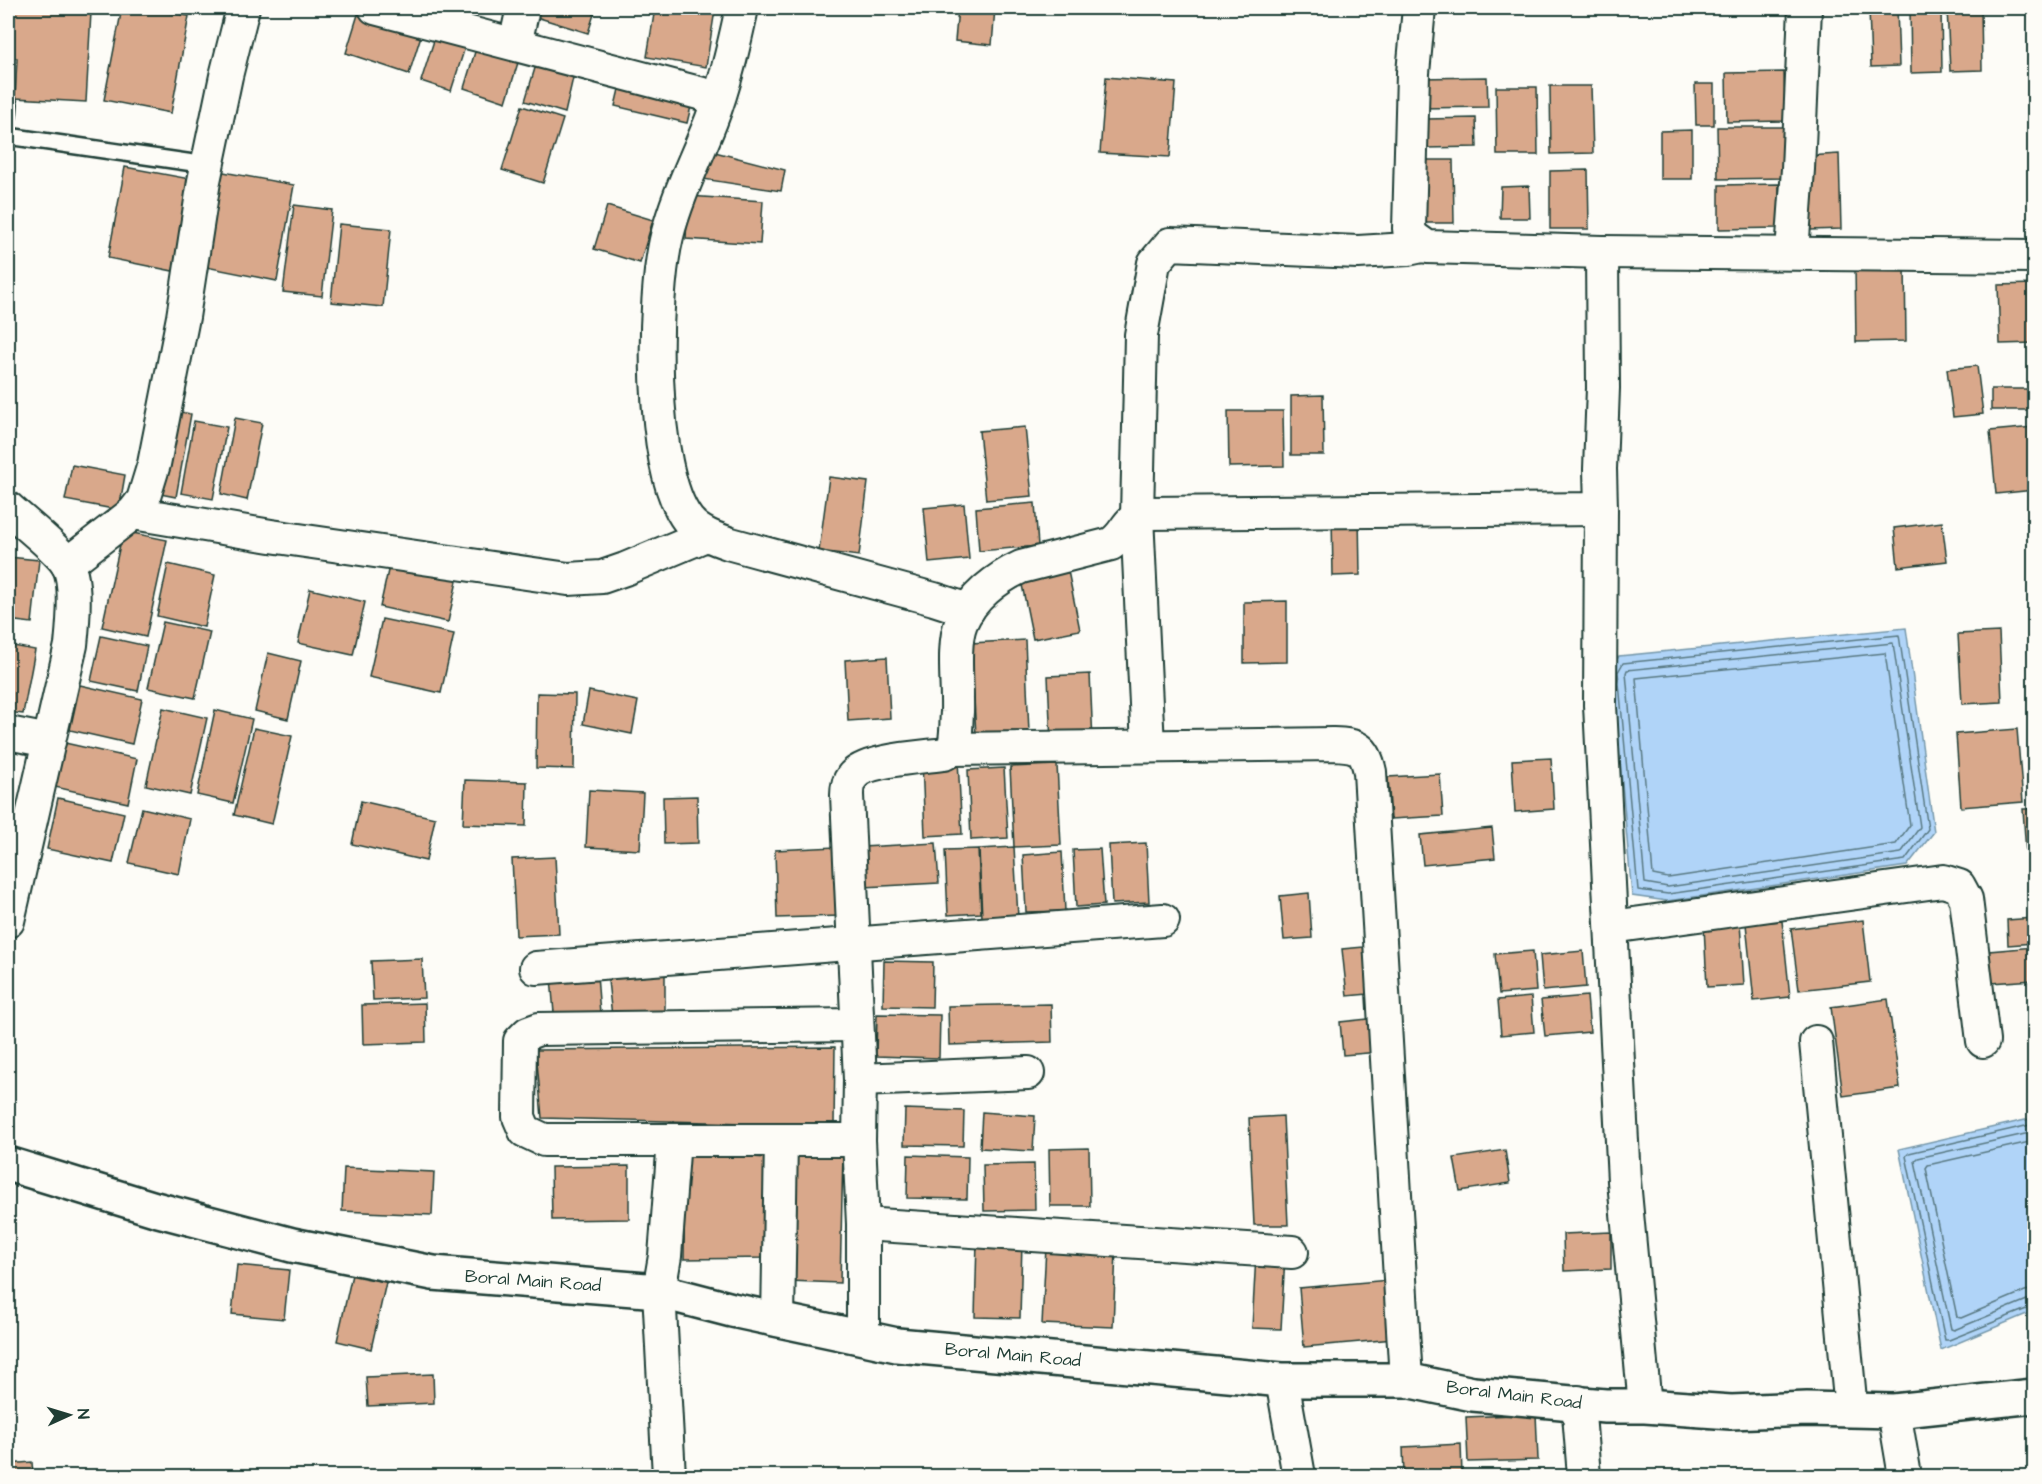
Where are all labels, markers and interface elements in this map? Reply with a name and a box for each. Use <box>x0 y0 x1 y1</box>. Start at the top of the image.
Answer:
street label: Boral Main Road <box>464 1264 602 1298</box>
street label: Boral Main Road <box>944 1337 1082 1373</box>
street label: Boral Main Road <box>1445 1374 1583 1416</box>
north arrow <box>39 1385 99 1445</box>
text: N <box>72 1408 94 1420</box>

